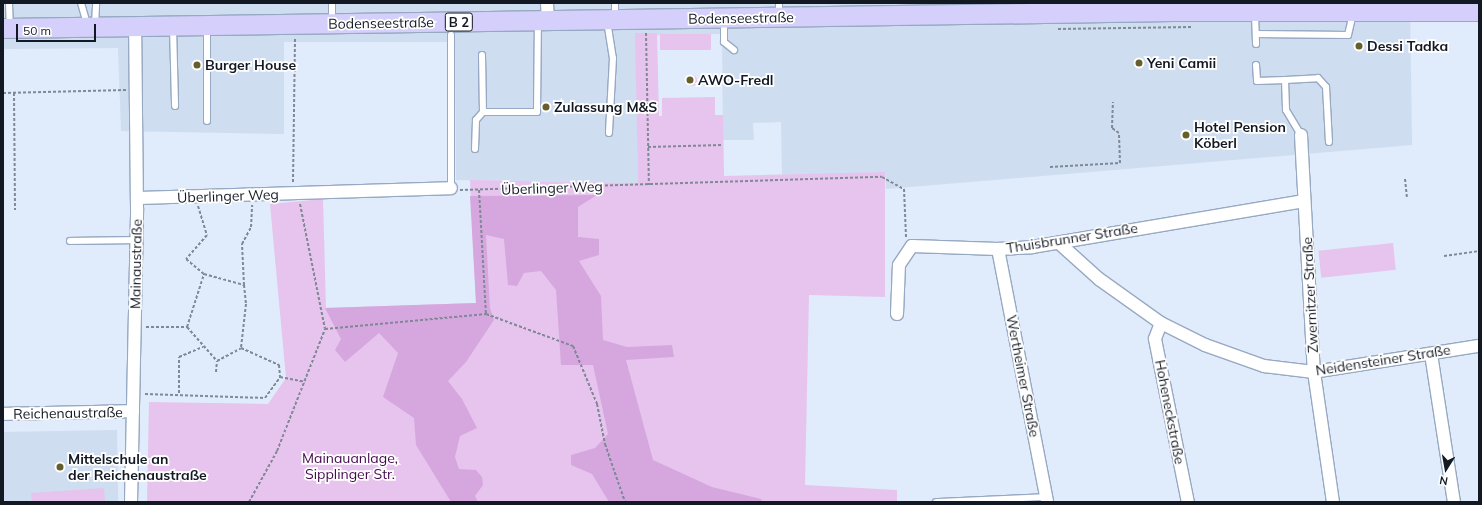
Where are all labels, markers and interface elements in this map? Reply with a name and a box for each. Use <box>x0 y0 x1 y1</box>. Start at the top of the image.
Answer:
street label: Bodenseestraße <box>688 9 794 27</box>
road number: B 2 <box>444 11 474 33</box>
street label: Bodenseestraße <box>328 14 434 32</box>
scale bar <box>18 16 98 42</box>
text: 50 m <box>23 23 51 38</box>
place label: Dessi Tadka <box>1367 38 1448 54</box>
marker: Dessi Tadka <box>1354 41 1364 51</box>
place label: Yeni Camii <box>1147 55 1216 71</box>
place label: Burger House <box>205 57 296 73</box>
marker: Yeni Camii <box>1134 58 1144 68</box>
marker: Burger House <box>192 60 202 70</box>
place label: AWO-Fredl <box>698 72 774 88</box>
marker: AWO-Fredl <box>685 75 695 85</box>
place label: Zulassung M&S <box>554 99 657 115</box>
marker: Zulassung M&S <box>541 102 551 112</box>
place label: Hotel Pension Köberl <box>1194 119 1286 152</box>
marker: Hotel Pension Köberl <box>1181 130 1191 140</box>
street label: Überlinger Weg <box>501 178 603 198</box>
street label: Überlinger Weg <box>177 186 279 206</box>
street label: Mainaustraße <box>127 219 145 309</box>
street label: Thuisbrunner Straße <box>1005 219 1139 257</box>
street label: Zwernitzer Straße <box>1299 237 1321 353</box>
street label: Wertheimer Straße <box>1003 314 1043 438</box>
street label: Neidensteiner Straße <box>1314 341 1452 379</box>
street label: Hoheneckstraße <box>1152 358 1188 466</box>
street label: Reichenaustraße <box>13 404 123 422</box>
north arrow <box>1426 449 1466 489</box>
park label: Mainauanlage, Sipplinger Str. <box>302 450 398 482</box>
place label: Mittelschule an der Reichenaustraße <box>68 451 207 484</box>
marker: Mittelschule an der Reichenaustraße <box>55 462 65 472</box>
text: N <box>1438 473 1449 488</box>

